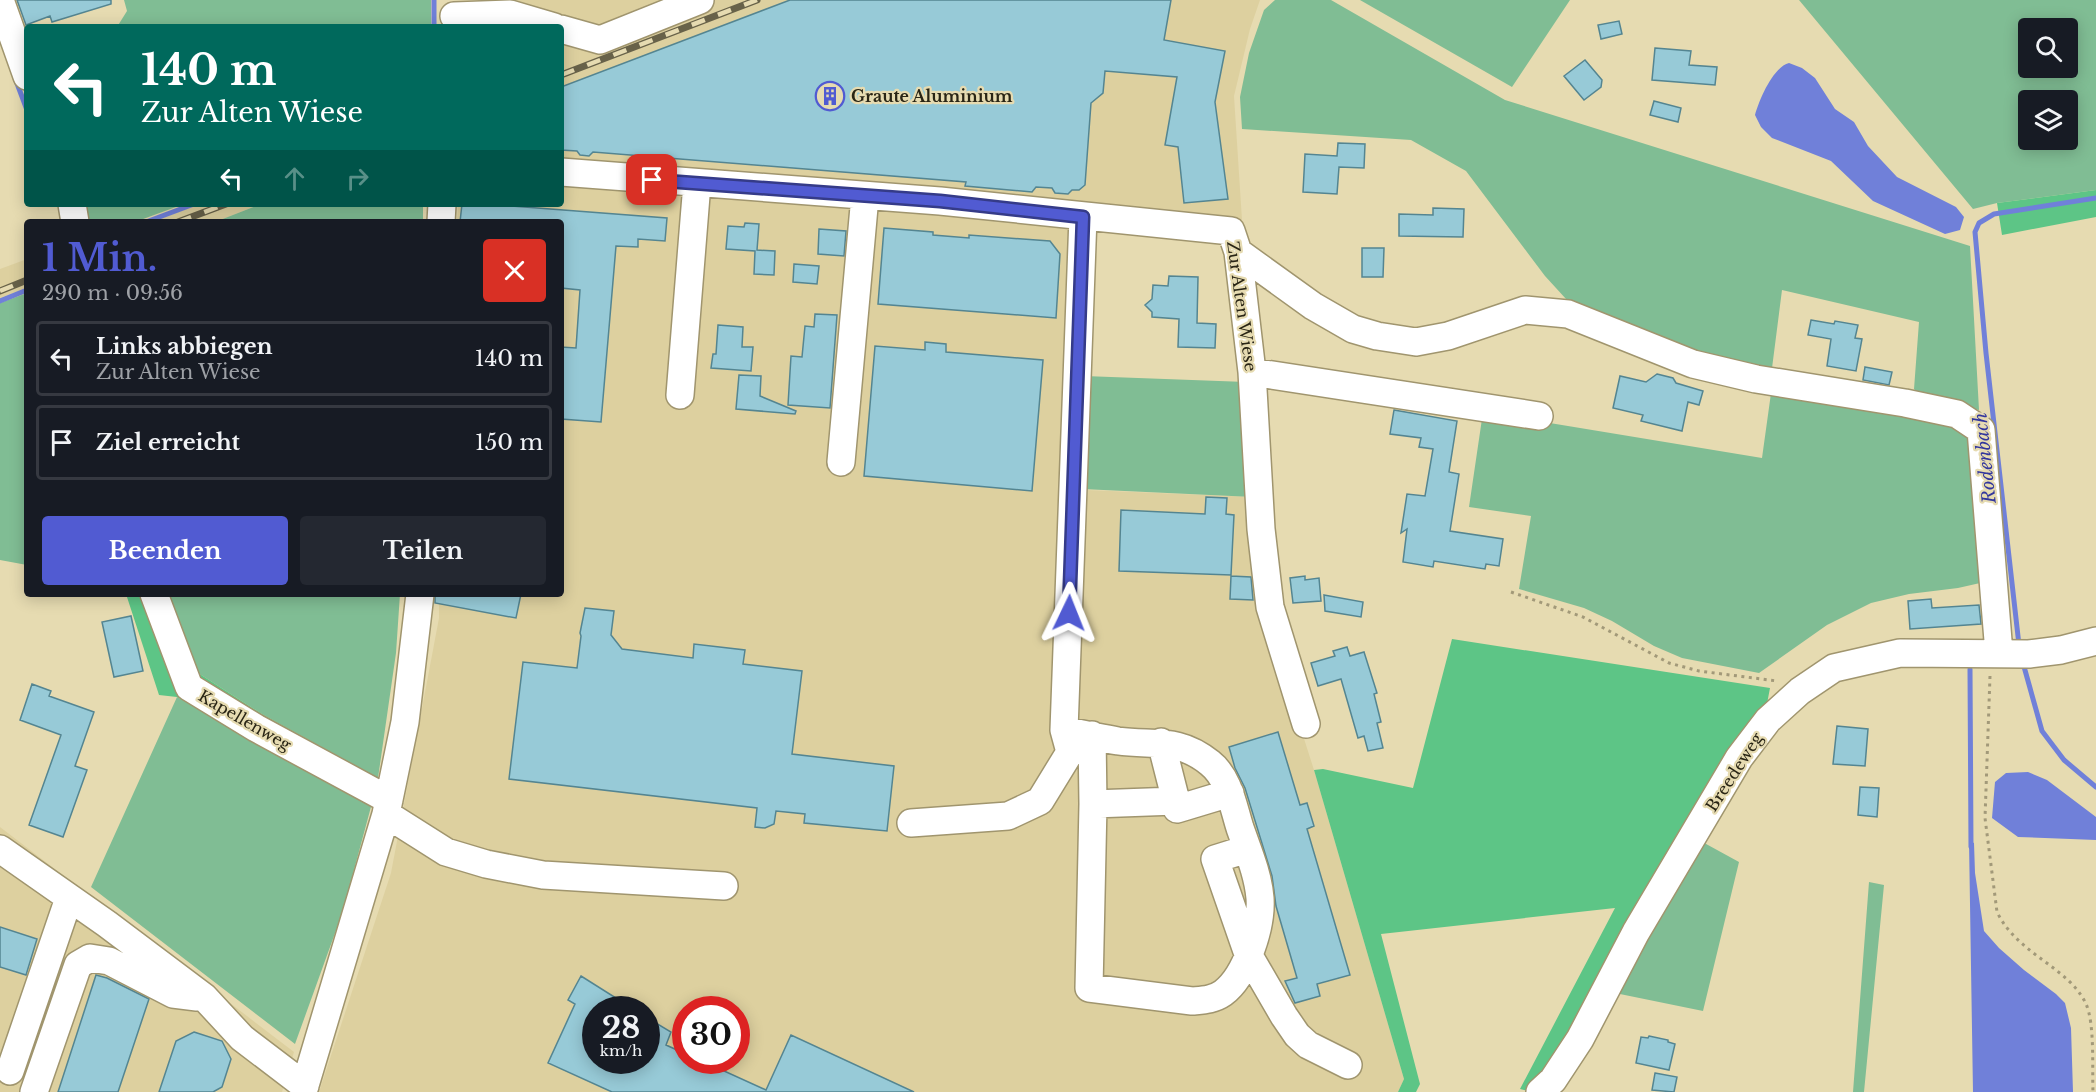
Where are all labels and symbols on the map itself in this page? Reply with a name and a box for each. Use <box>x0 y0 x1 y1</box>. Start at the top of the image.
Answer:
building icon: Graute Aluminium <box>814 80 846 112</box>
place label: Graute Aluminium <box>851 86 1013 106</box>
pin <box>626 154 677 205</box>
street label: Zur Alten Wiese <box>1223 239 1261 373</box>
water label: Rodenbach <box>1969 412 2001 505</box>
position arrow <box>1037 581 1101 645</box>
street label: Kapellenweg <box>195 685 295 755</box>
street label: Breedeweg <box>1701 728 1767 815</box>
speed limit sign: 30 <box>672 996 750 1074</box>

